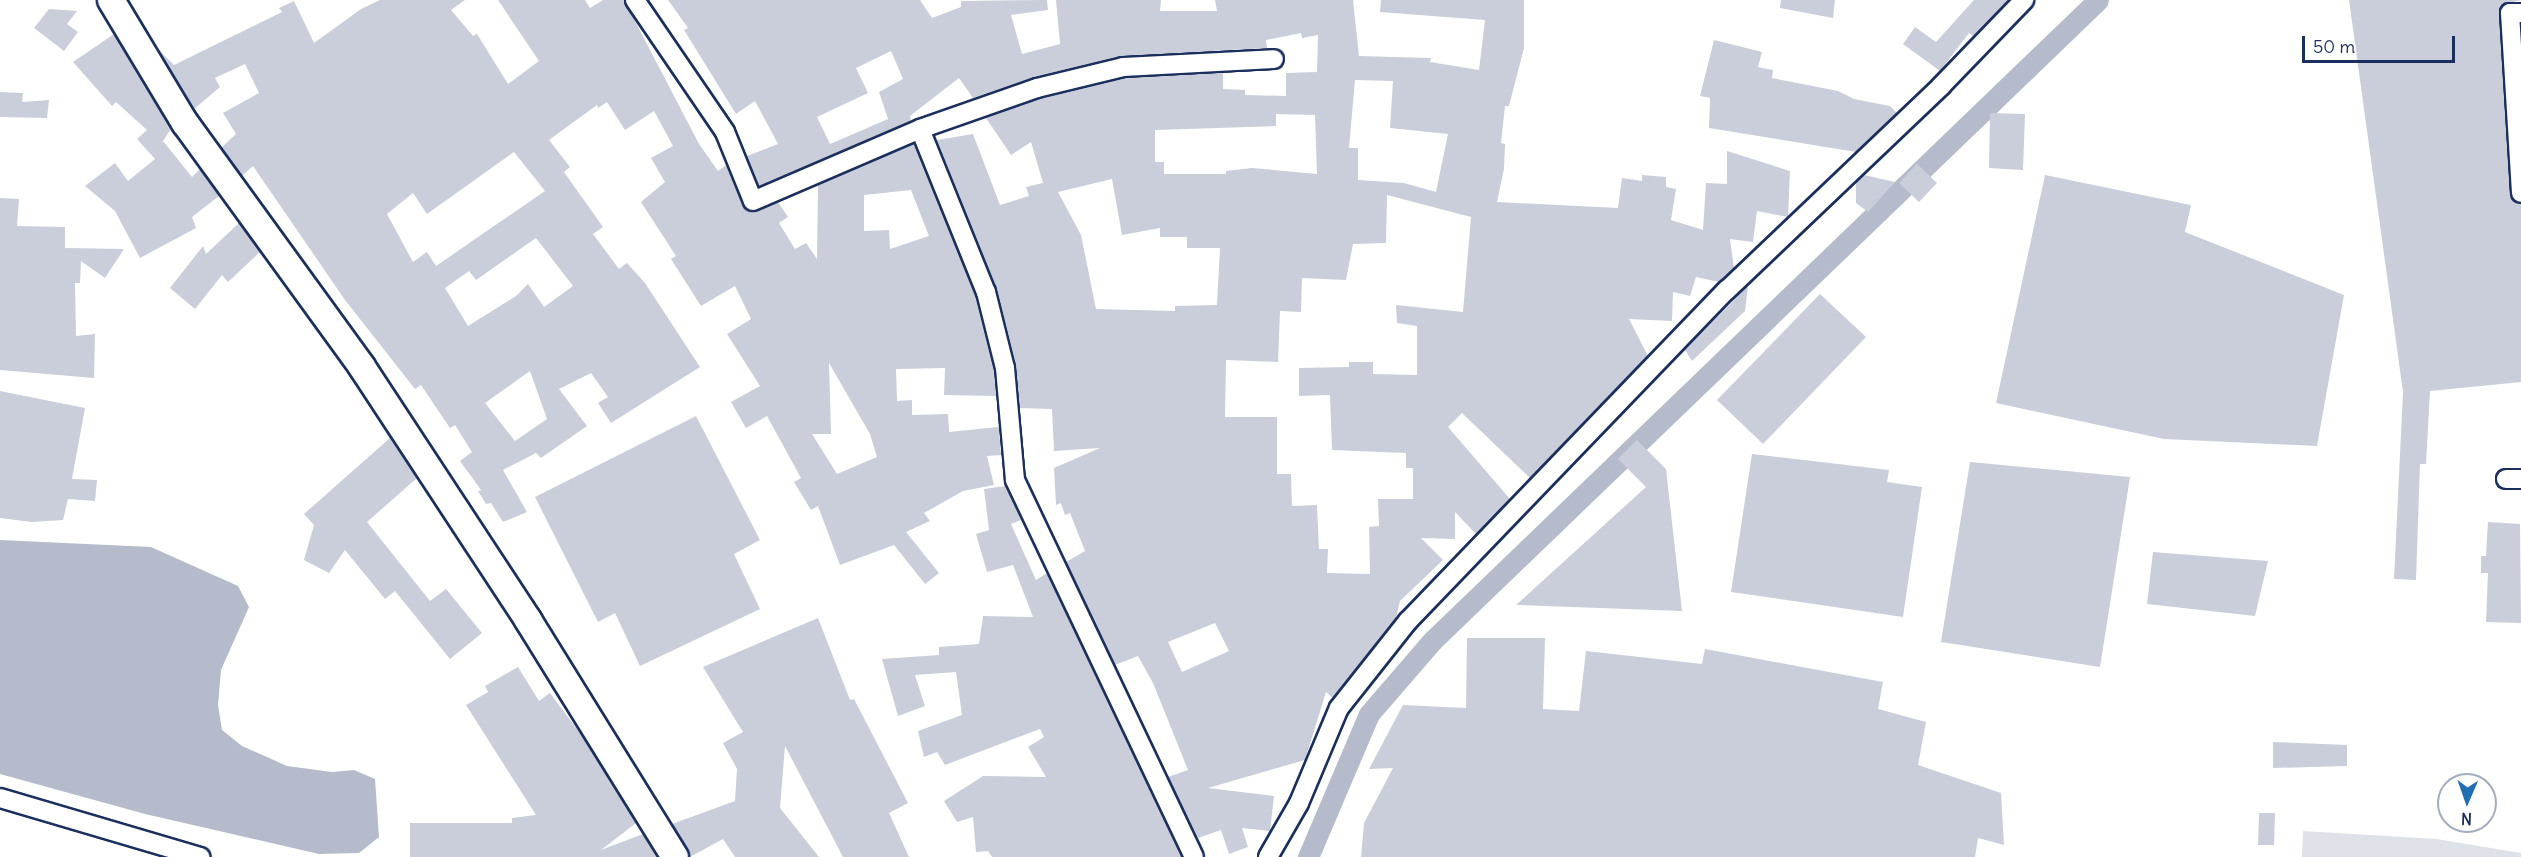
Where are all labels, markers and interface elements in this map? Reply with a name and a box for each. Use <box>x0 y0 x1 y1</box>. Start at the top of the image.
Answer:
scale bar <box>2305 24 2458 62</box>
text: 50 m <box>2313 35 2355 58</box>
north arrow <box>2437 773 2497 833</box>
text: N <box>2461 809 2472 829</box>

